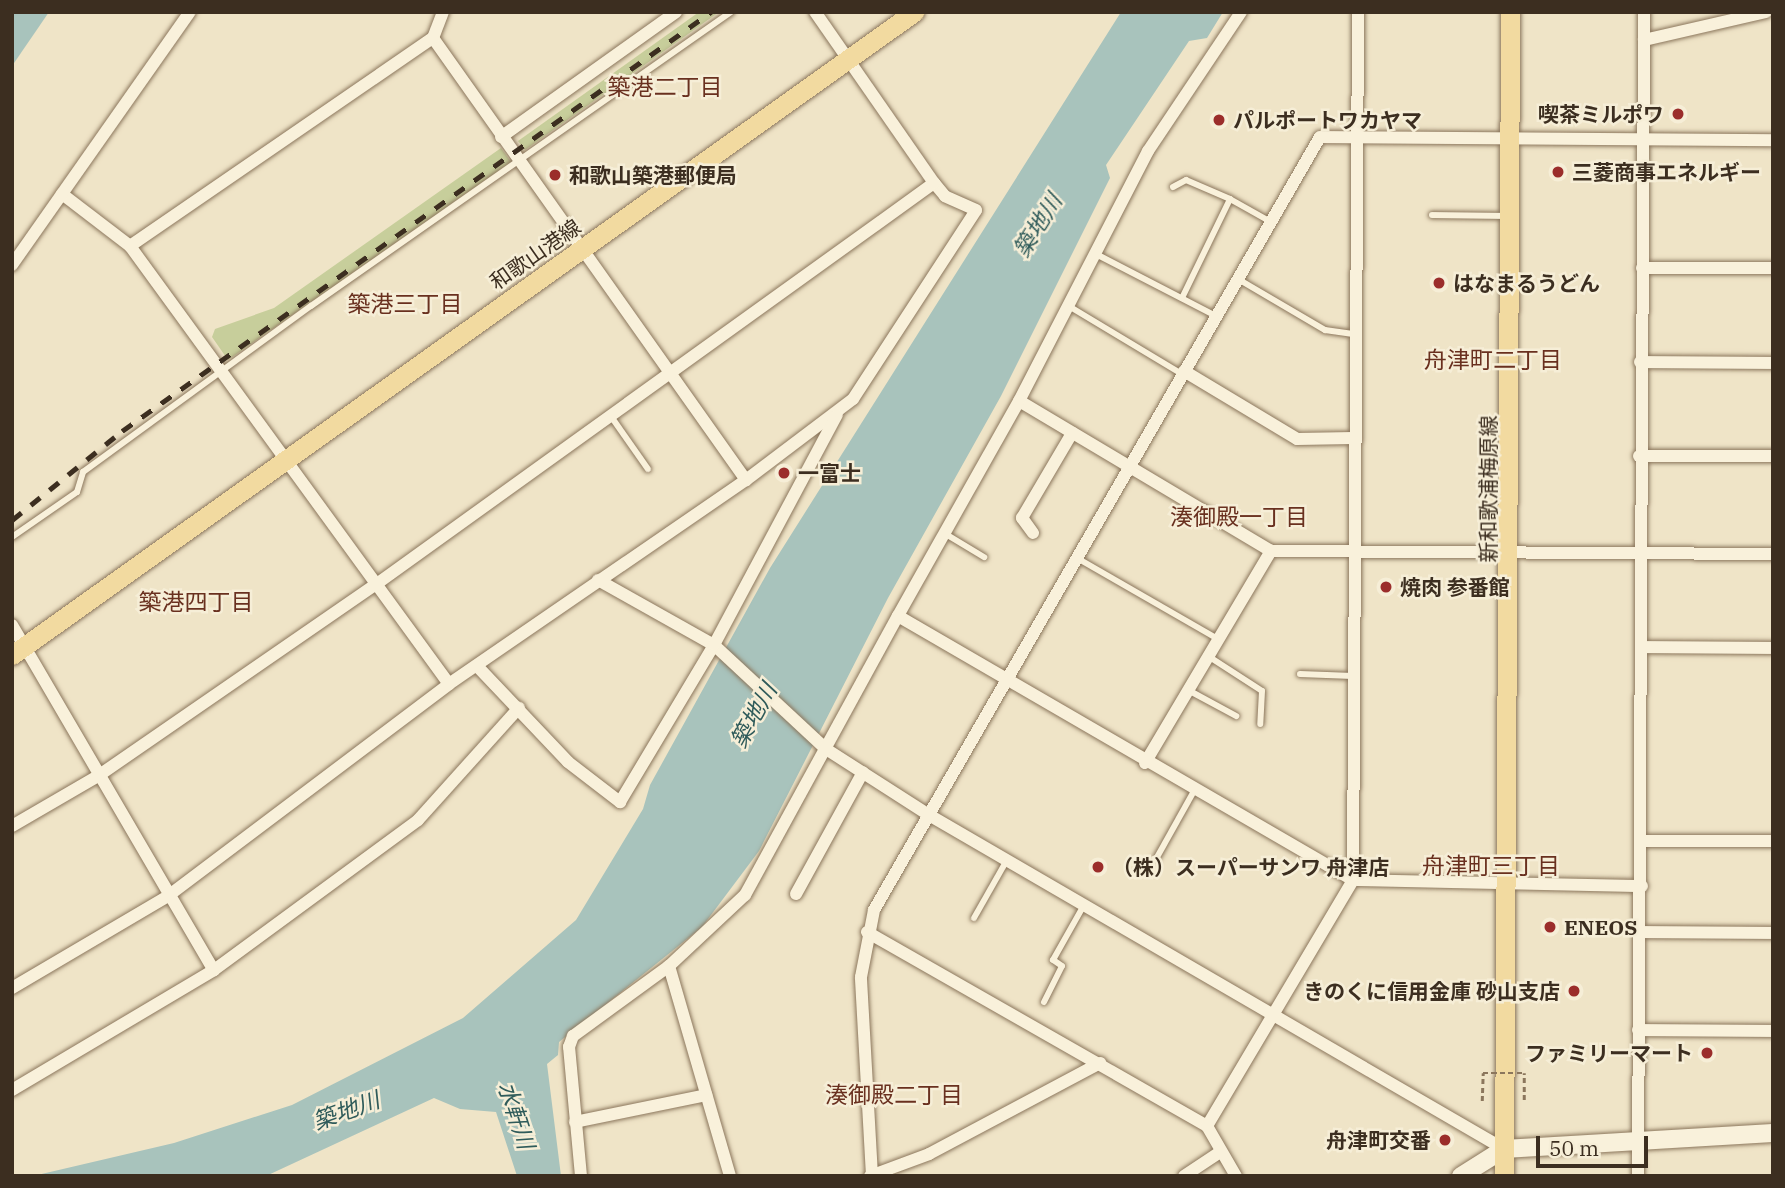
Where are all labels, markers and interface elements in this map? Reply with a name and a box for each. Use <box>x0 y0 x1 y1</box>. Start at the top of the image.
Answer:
district label: 築港二丁目 <box>608 72 722 100</box>
place label: 喫茶ミルポワ <box>1538 101 1664 127</box>
marker: 喫茶ミルポワ <box>1670 106 1686 122</box>
place label: パルポートワカヤマ <box>1233 107 1422 133</box>
marker: パルポートワカヤマ <box>1211 112 1227 128</box>
place label: 三菱商事エネルギー <box>1572 159 1761 185</box>
place label: 和歌山築港郵便局 <box>569 162 737 188</box>
marker: 三菱商事エネルギー <box>1550 164 1566 180</box>
marker: 和歌山築港郵便局 <box>547 167 563 183</box>
water label: 築地川 <box>1007 188 1067 262</box>
street label: 和歌山港線 <box>485 214 585 294</box>
place label: はなまるうどん <box>1453 270 1600 296</box>
marker: はなまるうどん <box>1431 275 1447 291</box>
district label: 築港三丁目 <box>348 289 462 317</box>
district label: 舟津町二丁目 <box>1424 345 1562 373</box>
street label: 新和歌浦梅原線 <box>1475 416 1501 562</box>
place label: 一富士 <box>798 460 861 486</box>
marker: 一富士 <box>776 465 792 481</box>
district label: 湊御殿一丁目 <box>1170 502 1308 530</box>
place label: 焼肉 参番館 <box>1400 574 1510 600</box>
marker: 焼肉 参番館 <box>1378 579 1394 595</box>
district label: 築港四丁目 <box>139 587 253 615</box>
water label: 築地川 <box>724 678 782 752</box>
district label: 舟津町三丁目 <box>1422 851 1560 879</box>
place label: （株）スーパーサンワ 舟津店 <box>1112 854 1390 880</box>
marker: （株）スーパーサンワ 舟津店 <box>1090 859 1106 875</box>
place label: ENEOS <box>1564 914 1637 940</box>
marker: ENEOS <box>1542 919 1558 935</box>
place label: きのくに信用金庫 砂山支店 <box>1303 978 1560 1004</box>
marker: きのくに信用金庫 砂山支店 <box>1566 983 1582 999</box>
place label: ファミリーマート <box>1525 1040 1693 1066</box>
marker: ファミリーマート <box>1699 1045 1715 1061</box>
water label: 水軒川 <box>493 1078 541 1152</box>
district label: 湊御殿二丁目 <box>825 1080 963 1108</box>
water label: 築地川 <box>309 1085 383 1135</box>
scale bar <box>1540 1122 1652 1166</box>
place label: 舟津町交番 <box>1326 1127 1431 1153</box>
marker: 舟津町交番 <box>1437 1132 1453 1148</box>
text: 50 m <box>1549 1134 1599 1162</box>

